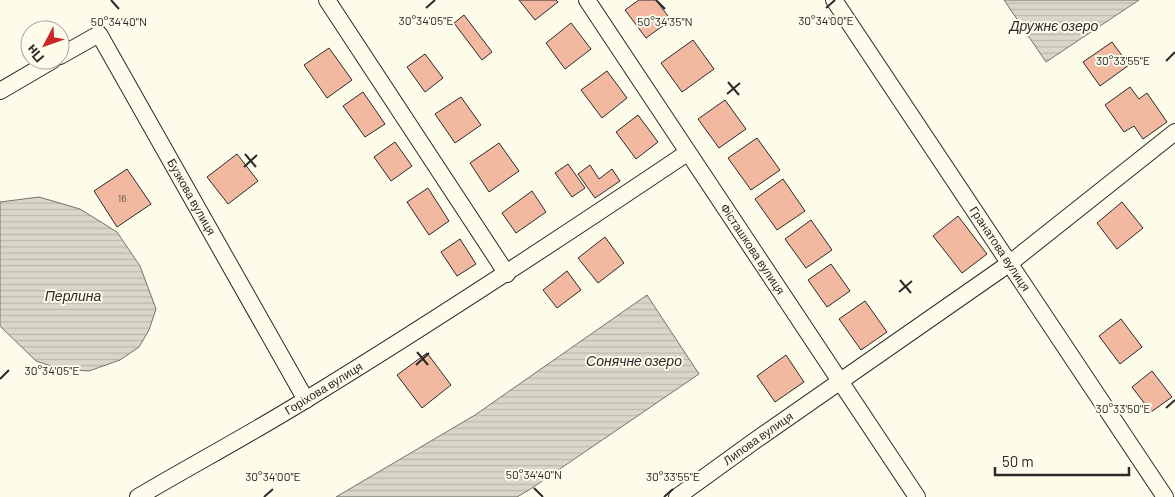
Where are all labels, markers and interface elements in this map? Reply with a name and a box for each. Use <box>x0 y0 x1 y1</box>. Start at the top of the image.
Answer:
text: 30°34'05"E <box>398 13 454 27</box>
text: 30°34'00"E <box>798 13 854 27</box>
text: 50°34'40"N <box>91 14 147 28</box>
text: 50°34'35"N <box>637 14 693 28</box>
water label: Дружнє озеро <box>1008 17 1099 34</box>
north arrow <box>20 20 70 70</box>
text: Пн <box>22 41 47 66</box>
text: 30°33'55"E <box>1096 53 1150 67</box>
street label: Бузкова вулиця <box>165 156 219 237</box>
house number: 16 <box>118 192 126 204</box>
street label: Фісташкова вулиця <box>718 201 788 297</box>
street label: Гранатова вулиця <box>967 203 1034 293</box>
water label: Перлина <box>45 287 101 304</box>
water label: Сонячне озеро <box>586 352 682 369</box>
street label: Горіхова вулиця <box>282 359 365 417</box>
text: 30°34'05"E <box>24 363 80 377</box>
text: 30°33'50"E <box>1096 401 1150 415</box>
street label: Липова вулиця <box>720 408 795 467</box>
scale bar <box>995 444 1129 476</box>
text: 50 m <box>1002 452 1034 470</box>
text: 50°34'40"N <box>506 467 562 481</box>
text: 30°34'00"E <box>245 469 301 483</box>
text: 30°33'55"E <box>646 469 700 483</box>

